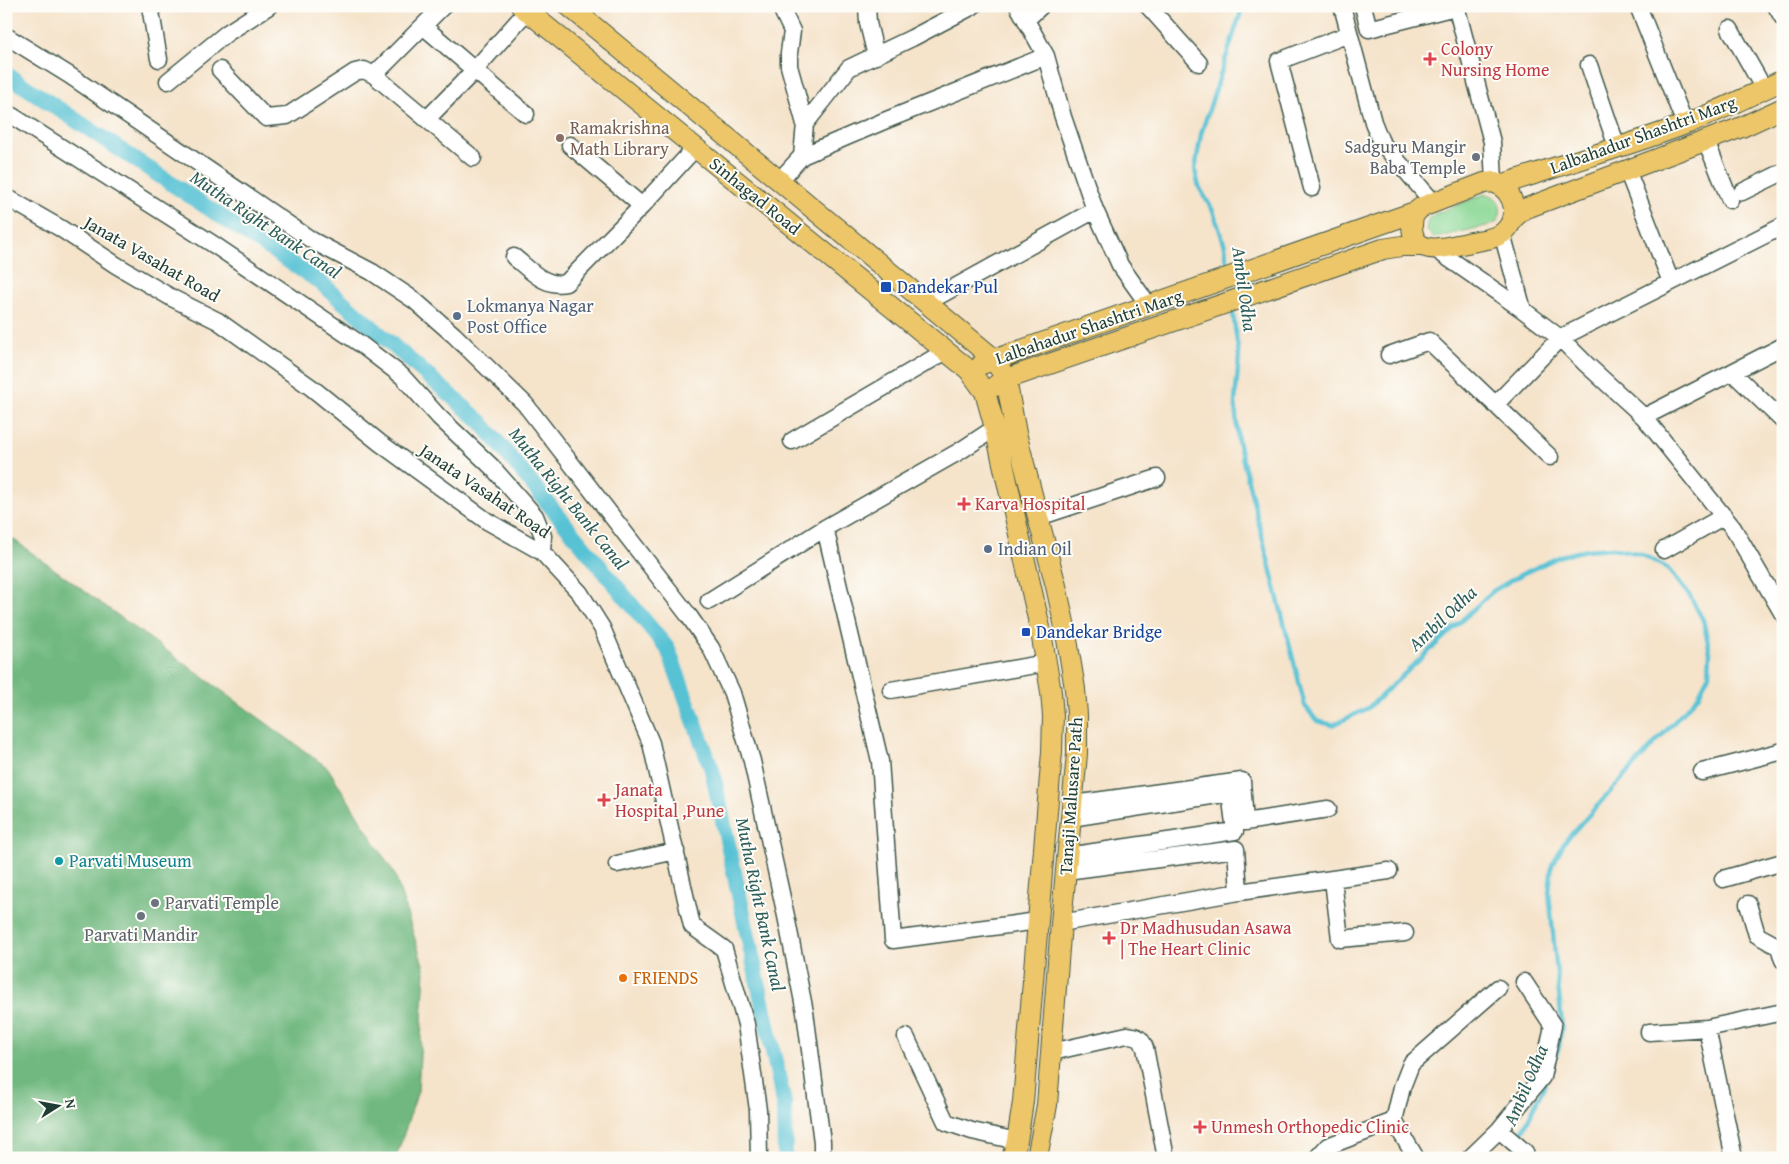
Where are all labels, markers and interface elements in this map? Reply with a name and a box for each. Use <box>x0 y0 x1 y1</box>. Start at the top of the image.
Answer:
place label: Colony Nursing Home <box>1441 35 1549 83</box>
marker: Colony Nursing Home <box>1423 52 1437 66</box>
street label: Lalbahadur Shashtri Marg <box>1546 88 1740 181</box>
place label: Ramakrishna Math Library <box>570 114 670 162</box>
marker: Ramakrishna Math Library <box>554 132 566 144</box>
place label: Sadguru Mangir Baba Temple <box>1344 133 1467 181</box>
street label: Sinhagad Road <box>704 150 807 241</box>
marker: Sadguru Mangir Baba Temple <box>1470 151 1482 163</box>
water label: Mutha Right Bank Canal <box>185 163 347 285</box>
street label: Janata Vasahat Road <box>77 208 226 309</box>
water label: Ambil Odha <box>1225 244 1265 333</box>
place label: Dandekar Pul <box>897 273 998 300</box>
marker: Dandekar Pul <box>879 280 893 294</box>
street label: Lalbahadur Shashtri Marg <box>992 282 1186 371</box>
place label: Lokmanya Nagar Post Office <box>467 292 594 340</box>
marker: Lokmanya Nagar Post Office <box>451 310 463 322</box>
water label: Mutha Right Bank Canal <box>502 420 636 576</box>
street label: Janata Vasahat Road <box>413 435 557 545</box>
place label: Karva Hospital <box>975 490 1086 517</box>
marker: Karva Hospital <box>957 497 971 511</box>
place label: Indian Oil <box>998 535 1072 562</box>
marker: Indian Oil <box>982 543 994 555</box>
water label: Ambil Odha <box>1401 579 1483 658</box>
place label: Dandekar Bridge <box>1036 618 1162 645</box>
marker: Dandekar Bridge <box>1020 626 1032 638</box>
street label: Tanaji Malusare Path <box>1052 716 1089 876</box>
place label: Janata Hospital ,Pune <box>613 776 724 824</box>
marker: Janata Hospital ,Pune <box>597 793 611 807</box>
water label: Mutha Right Bank Canal <box>729 815 793 994</box>
place label: Parvati Museum <box>69 847 192 874</box>
marker: Parvati Museum <box>53 855 65 867</box>
place label: Parvati Temple <box>165 889 279 916</box>
marker: Parvati Temple <box>149 897 161 909</box>
marker: Parvati Mandir <box>135 910 147 922</box>
place label: Dr Madhusudan Asawa | The Heart Clinic <box>1120 914 1292 962</box>
place label: Parvati Mandir <box>84 921 198 948</box>
marker: Dr Madhusudan Asawa | The Heart Clinic <box>1102 931 1116 945</box>
place label: FRIENDS <box>633 964 698 991</box>
marker: FRIENDS <box>617 972 629 984</box>
water label: Ambil Odha <box>1495 1040 1555 1131</box>
north arrow <box>32 1082 82 1132</box>
text: N <box>60 1097 82 1111</box>
place label: Unmesh Orthopedic Clinic <box>1211 1113 1409 1140</box>
marker: Unmesh Orthopedic Clinic <box>1193 1120 1207 1134</box>

